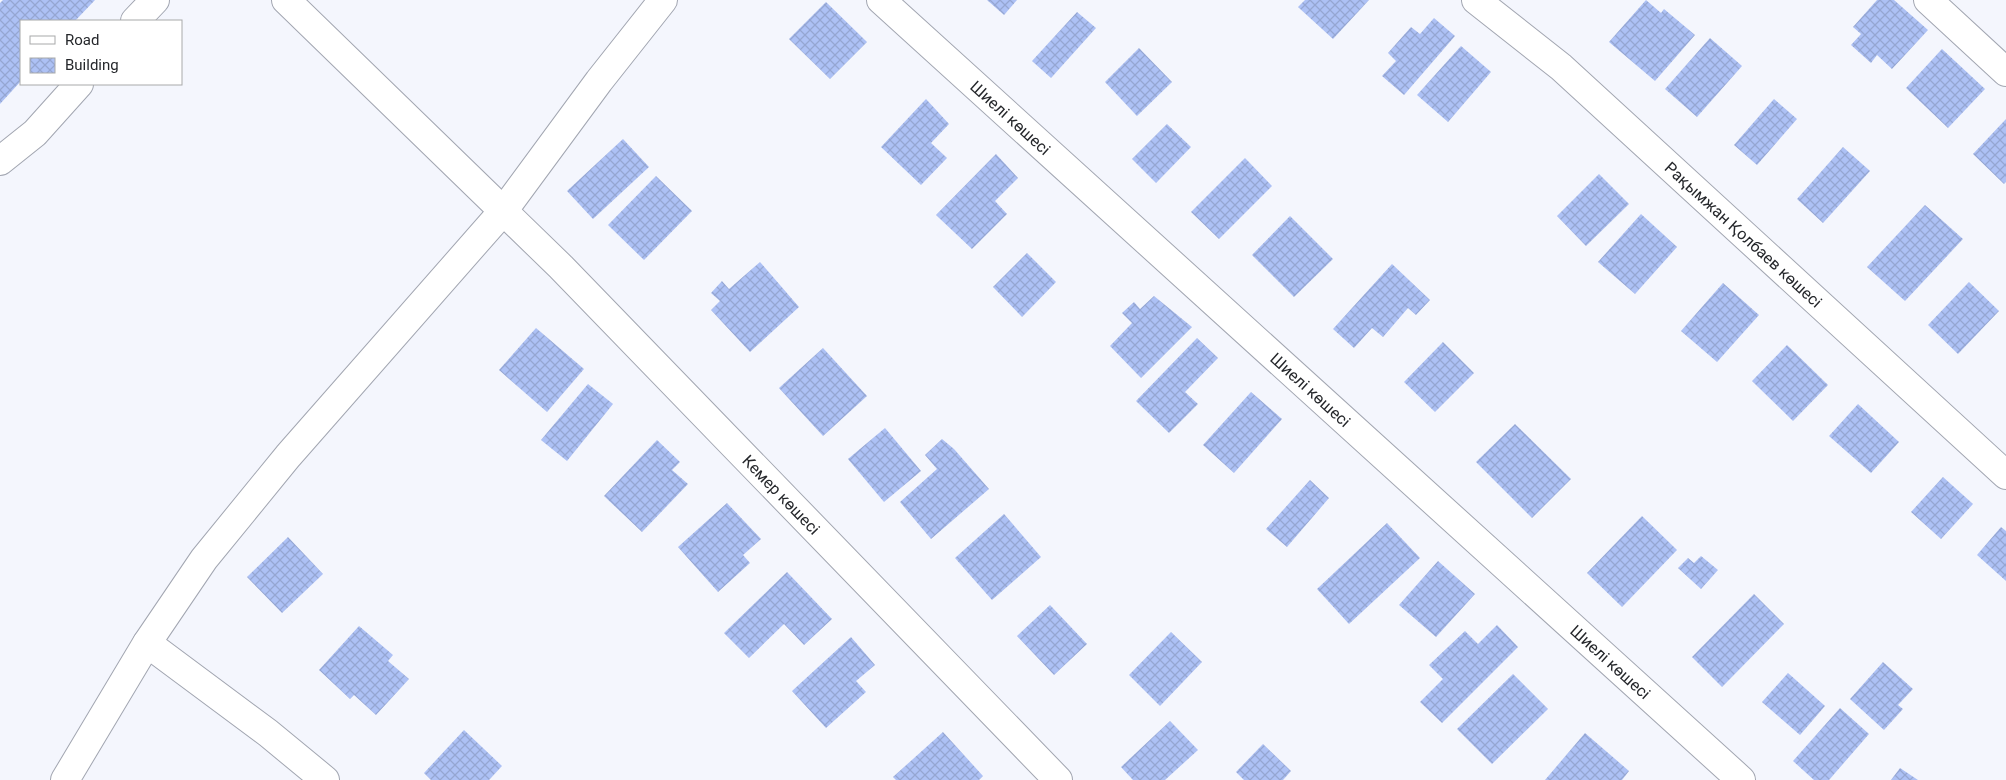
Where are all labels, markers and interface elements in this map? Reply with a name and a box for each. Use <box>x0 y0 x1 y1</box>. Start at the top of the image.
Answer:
legend <box>20 20 182 85</box>
text: Road <box>65 31 99 49</box>
text: Building <box>65 56 119 74</box>
street label: Шиелі көшесі <box>967 77 1054 159</box>
street label: Рақымжан Қолбаев көшесі <box>1661 158 1826 311</box>
street label: Шиелі көшесі <box>1267 349 1354 431</box>
street label: Кемер көшесі <box>739 451 824 538</box>
street label: Шиелі көшесі <box>1567 621 1654 703</box>

